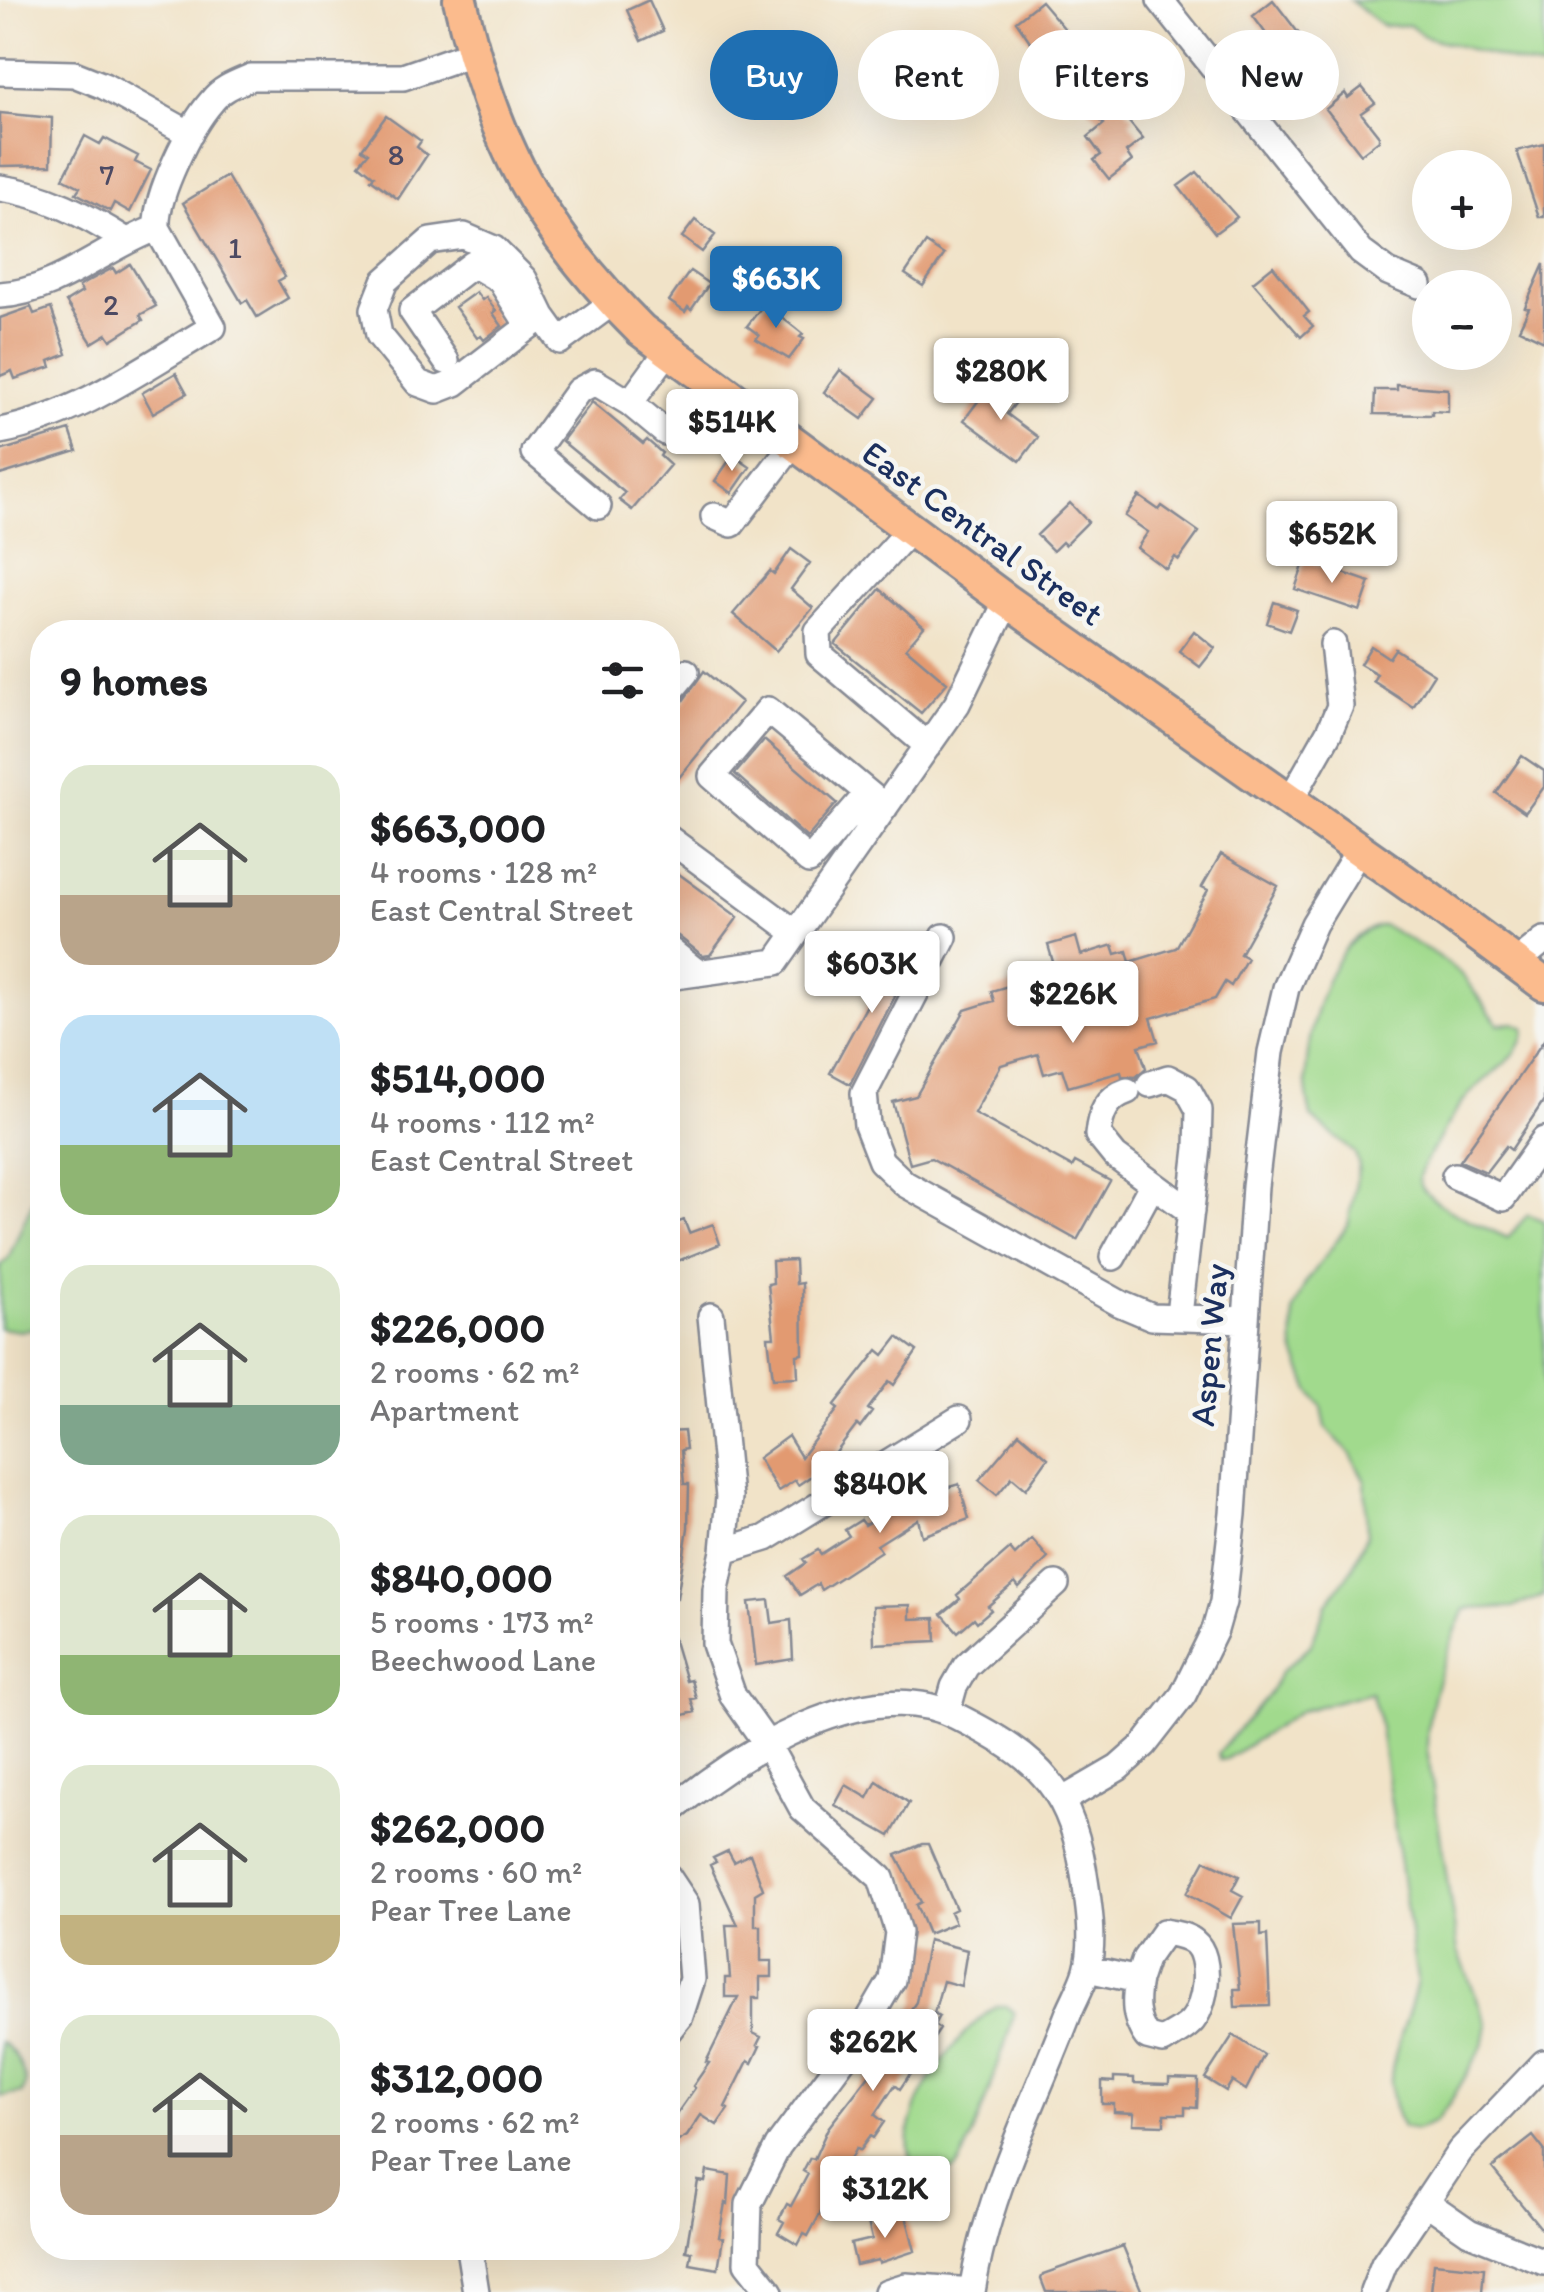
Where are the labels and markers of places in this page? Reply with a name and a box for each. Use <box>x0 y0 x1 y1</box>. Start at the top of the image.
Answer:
pin: $663K <box>706 246 846 331</box>
pin: $280K <box>931 338 1071 423</box>
pin: $514K <box>662 389 802 474</box>
pin: $652K <box>1262 501 1402 586</box>
pin: $603K <box>802 931 942 1016</box>
pin: $226K <box>1003 961 1143 1046</box>
pin: $840K <box>810 1451 950 1536</box>
pin: $262K <box>803 2009 943 2094</box>
pin: $312K <box>815 2156 955 2241</box>

